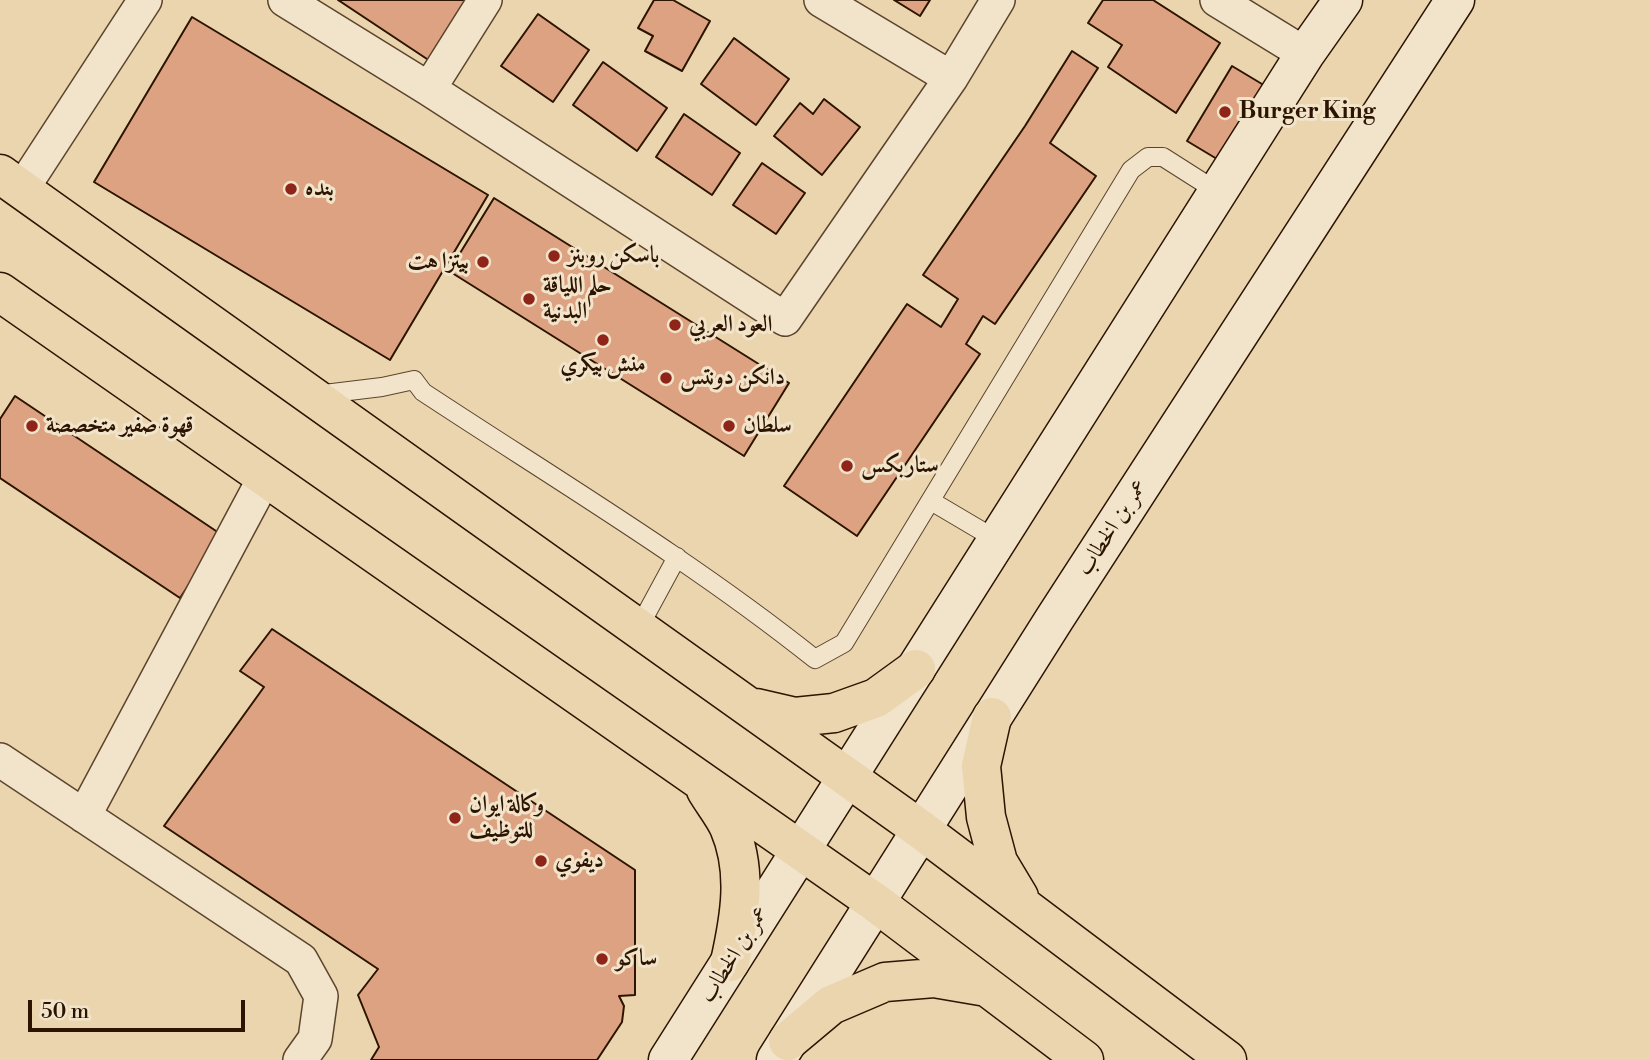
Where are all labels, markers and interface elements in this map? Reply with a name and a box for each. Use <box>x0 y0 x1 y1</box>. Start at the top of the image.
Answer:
place label: Burger King <box>1239 98 1376 126</box>
marker: Burger King <box>1217 104 1233 120</box>
place label: بنده <box>305 175 334 203</box>
marker: بنده <box>283 181 299 197</box>
place label: باسكن روبنز <box>568 242 659 270</box>
place label: بيتزا هت <box>407 248 469 276</box>
marker: باسكن روبنز <box>546 248 562 264</box>
marker: بيتزا هت <box>475 254 491 270</box>
place label: حلم اللياقة البدنية <box>543 272 612 326</box>
marker: حلم اللياقة البدنية <box>521 291 537 307</box>
place label: العود العربي <box>689 311 773 339</box>
marker: العود العربي <box>667 317 683 333</box>
marker: منش بيكري <box>595 332 611 348</box>
place label: منش بيكري <box>560 351 646 379</box>
place label: دانكن دونتس <box>680 364 785 392</box>
marker: دانكن دونتس <box>658 370 674 386</box>
place label: قهوة صفير متخصصة <box>46 412 193 440</box>
place label: سلطان <box>743 412 792 440</box>
marker: قهوة صفير متخصصة <box>24 418 40 434</box>
marker: سلطان <box>721 418 737 434</box>
place label: ستاربكس <box>861 452 939 480</box>
marker: ستاربكس <box>839 458 855 474</box>
street label: عمر بن الخطاب <box>1072 475 1154 581</box>
place label: وكالة ايوان للتوظيف <box>469 791 544 845</box>
marker: وكالة ايوان للتوظيف <box>447 810 463 826</box>
place label: ديفوي <box>555 847 604 875</box>
marker: ديفوي <box>533 853 549 869</box>
street label: عمر بن الخطاب <box>694 901 776 1009</box>
place label: ساكو <box>616 945 657 973</box>
marker: ساكو <box>594 951 610 967</box>
scale bar <box>32 986 248 1030</box>
text: 50 m <box>41 999 89 1025</box>

